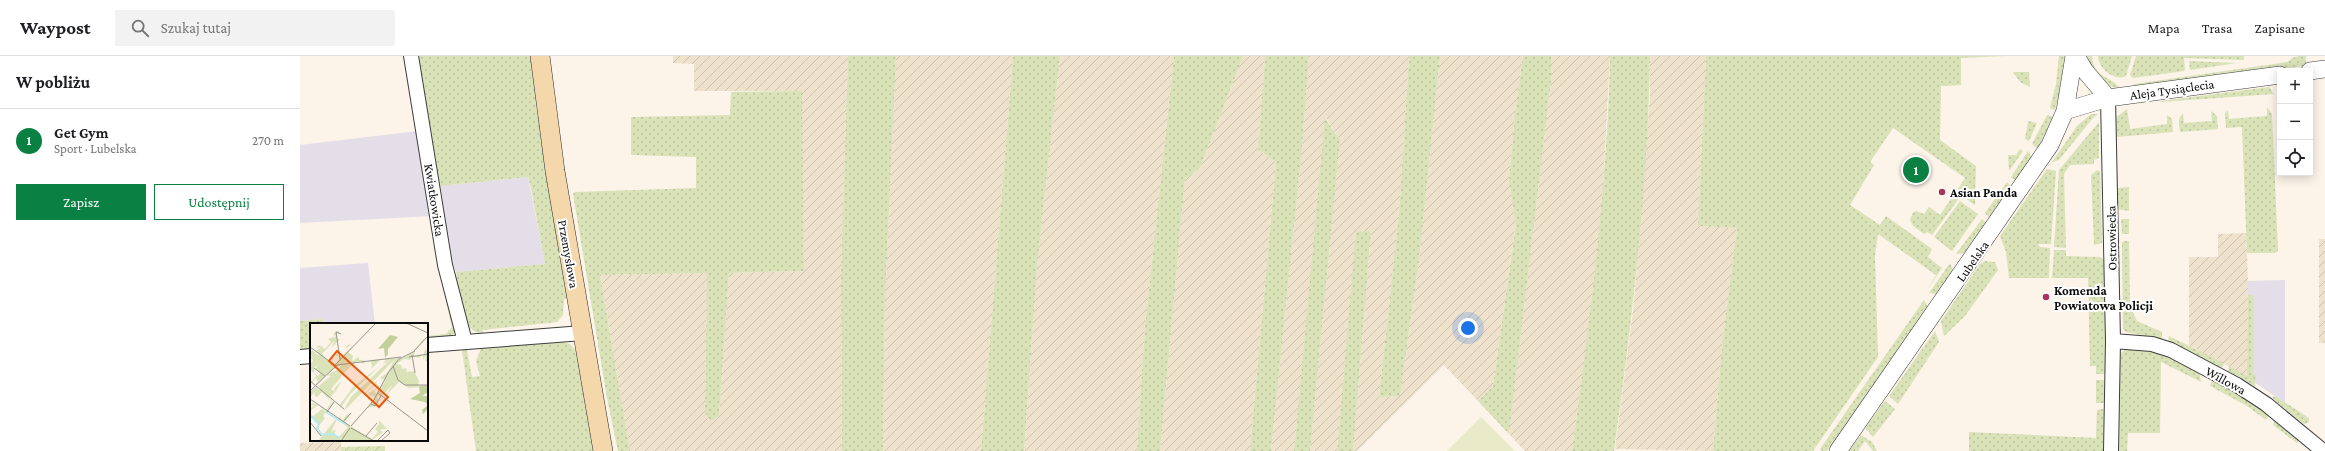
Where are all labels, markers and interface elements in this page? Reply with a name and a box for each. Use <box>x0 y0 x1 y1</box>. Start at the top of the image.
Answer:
search box <box>115 10 395 46</box>
text: Waypost <box>20 17 91 38</box>
icon: search <box>129 17 151 39</box>
text: Szukaj tutaj <box>161 20 231 36</box>
text: Mapa <box>2148 20 2180 36</box>
text: Trasa <box>2202 20 2233 36</box>
text: Zapisane <box>2255 20 2305 36</box>
map controls <box>2277 68 2313 176</box>
button: + <box>2277 68 2313 104</box>
text: W pobliżu <box>16 73 90 92</box>
street label: Aleja Tysiąclecia <box>2129 76 2215 104</box>
button: − <box>2277 104 2313 140</box>
text: Get Gym <box>54 125 108 141</box>
text: 1 <box>27 133 31 148</box>
text: 270 m <box>252 133 284 148</box>
button: locate <box>2277 140 2313 176</box>
text: Sport · Lubelska <box>54 141 137 156</box>
pin: 1 <box>1903 155 1929 185</box>
street label: Kwiatkowicka <box>421 163 448 237</box>
button: Zapisz <box>16 184 146 220</box>
button: Udostępnij <box>154 184 284 220</box>
place label: Asian Panda <box>1949 185 2018 200</box>
marker: Asian Panda <box>1937 187 1947 197</box>
street label: Ostrowiecka <box>2103 205 2120 271</box>
street label: Przemysłowa <box>555 219 582 289</box>
street label: Lubelska <box>1953 238 1992 285</box>
place label: Komenda Powiatowa Policji <box>2054 283 2153 314</box>
marker: Komenda Powiatowa Policji <box>2041 292 2051 302</box>
your location <box>1458 318 1478 338</box>
inset map <box>310 323 428 441</box>
street label: Willowa <box>2203 363 2249 398</box>

